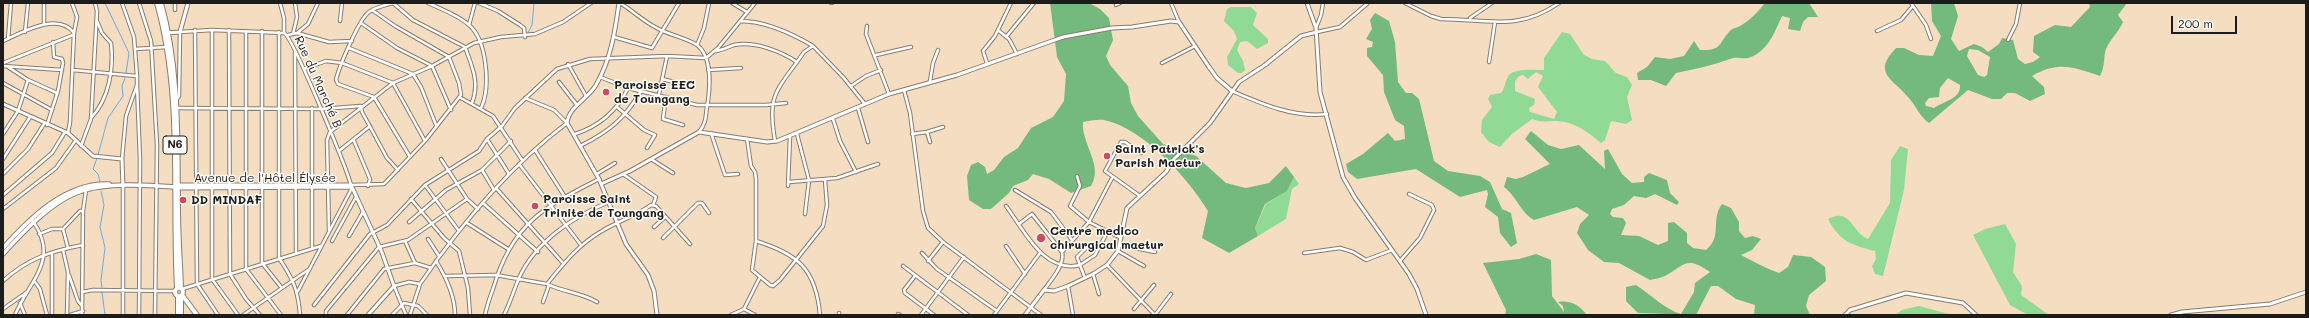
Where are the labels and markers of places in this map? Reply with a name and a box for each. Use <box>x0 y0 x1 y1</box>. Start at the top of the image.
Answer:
place label: Paroisse EEC de Toungang <box>614 78 695 106</box>
marker: Paroisse EEC de Toungang <box>601 87 611 97</box>
place label: Saint Patrick's Parish Maetur <box>1115 142 1205 170</box>
marker: Saint Patrick's Parish Maetur <box>1102 151 1112 161</box>
place label: Paroisse Saint Trinite de Toungang <box>543 192 664 220</box>
place label: DD MINDAF <box>191 193 262 207</box>
marker: DD MINDAF <box>178 195 188 205</box>
marker: Paroisse Saint Trinite de Toungang <box>530 201 540 211</box>
place label: Centre medico chirurgical maetur <box>1050 224 1163 252</box>
marker: Centre medico chirurgical maetur <box>1035 232 1047 244</box>

